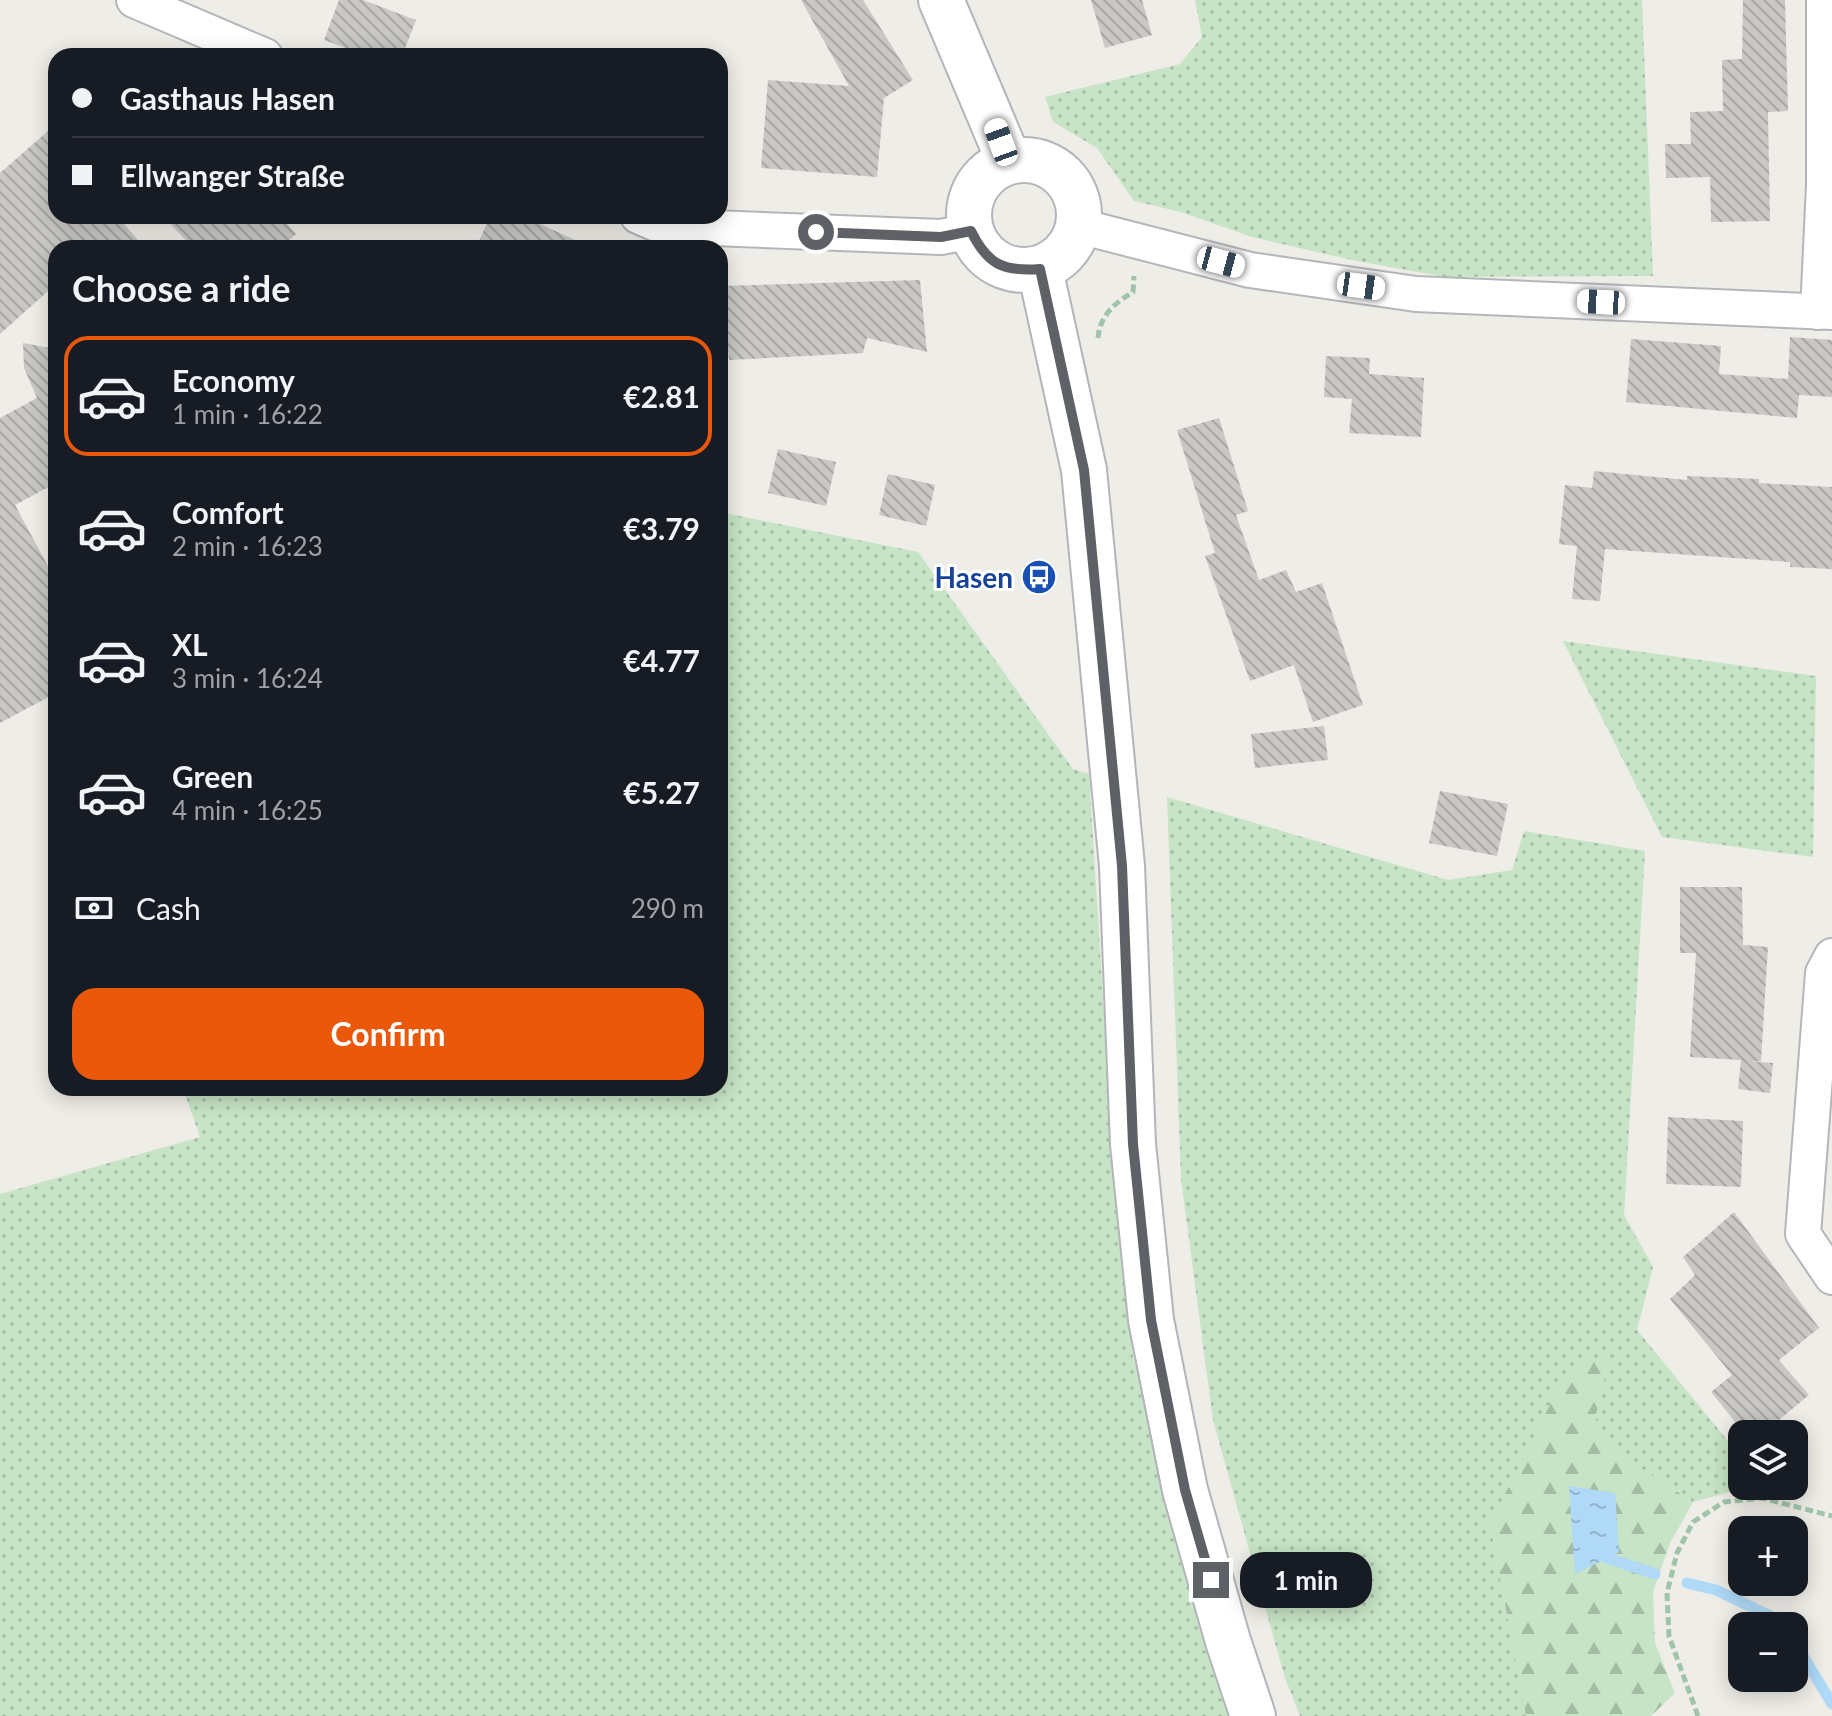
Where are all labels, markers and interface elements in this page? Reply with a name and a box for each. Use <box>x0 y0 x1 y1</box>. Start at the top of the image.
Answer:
text: Gasthaus Hasen <box>120 80 335 116</box>
car <box>982 115 1020 169</box>
text: Ellwanger Straße <box>120 157 345 193</box>
route start <box>798 214 834 250</box>
car <box>1195 244 1247 280</box>
text: Choose a ride <box>72 266 291 310</box>
car <box>1336 271 1386 301</box>
car <box>1576 289 1626 315</box>
icon: car <box>76 360 148 432</box>
text: Economy <box>172 362 295 398</box>
text: €2.81 <box>623 378 700 414</box>
text: 1 min · 16:22 <box>172 398 323 430</box>
icon: car <box>76 492 148 564</box>
text: Comfort <box>172 494 284 530</box>
text: €3.79 <box>623 510 700 546</box>
text: 2 min · 16:23 <box>172 530 323 562</box>
bus stop icon: Hasen <box>1020 558 1058 596</box>
place label: Hasen <box>935 560 1013 594</box>
icon: car <box>76 624 148 696</box>
text: XL <box>172 626 208 662</box>
text: €4.77 <box>623 642 700 678</box>
text: 3 min · 16:24 <box>172 662 323 694</box>
icon: car <box>76 756 148 828</box>
text: Green <box>172 758 253 794</box>
text: €5.27 <box>623 774 700 810</box>
text: 4 min · 16:25 <box>172 794 323 826</box>
icon: cash <box>72 886 116 930</box>
text: Cash <box>136 890 201 926</box>
text: 290 m <box>631 892 704 924</box>
button: Confirm <box>72 988 704 1080</box>
map controls <box>1728 1420 1808 1692</box>
button: layers <box>1728 1420 1808 1500</box>
button: + <box>1728 1516 1808 1596</box>
callout: 1 min <box>1239 1552 1371 1608</box>
route end <box>1193 1562 1229 1598</box>
text: 1 min <box>1274 1564 1338 1596</box>
button: − <box>1728 1612 1808 1692</box>

